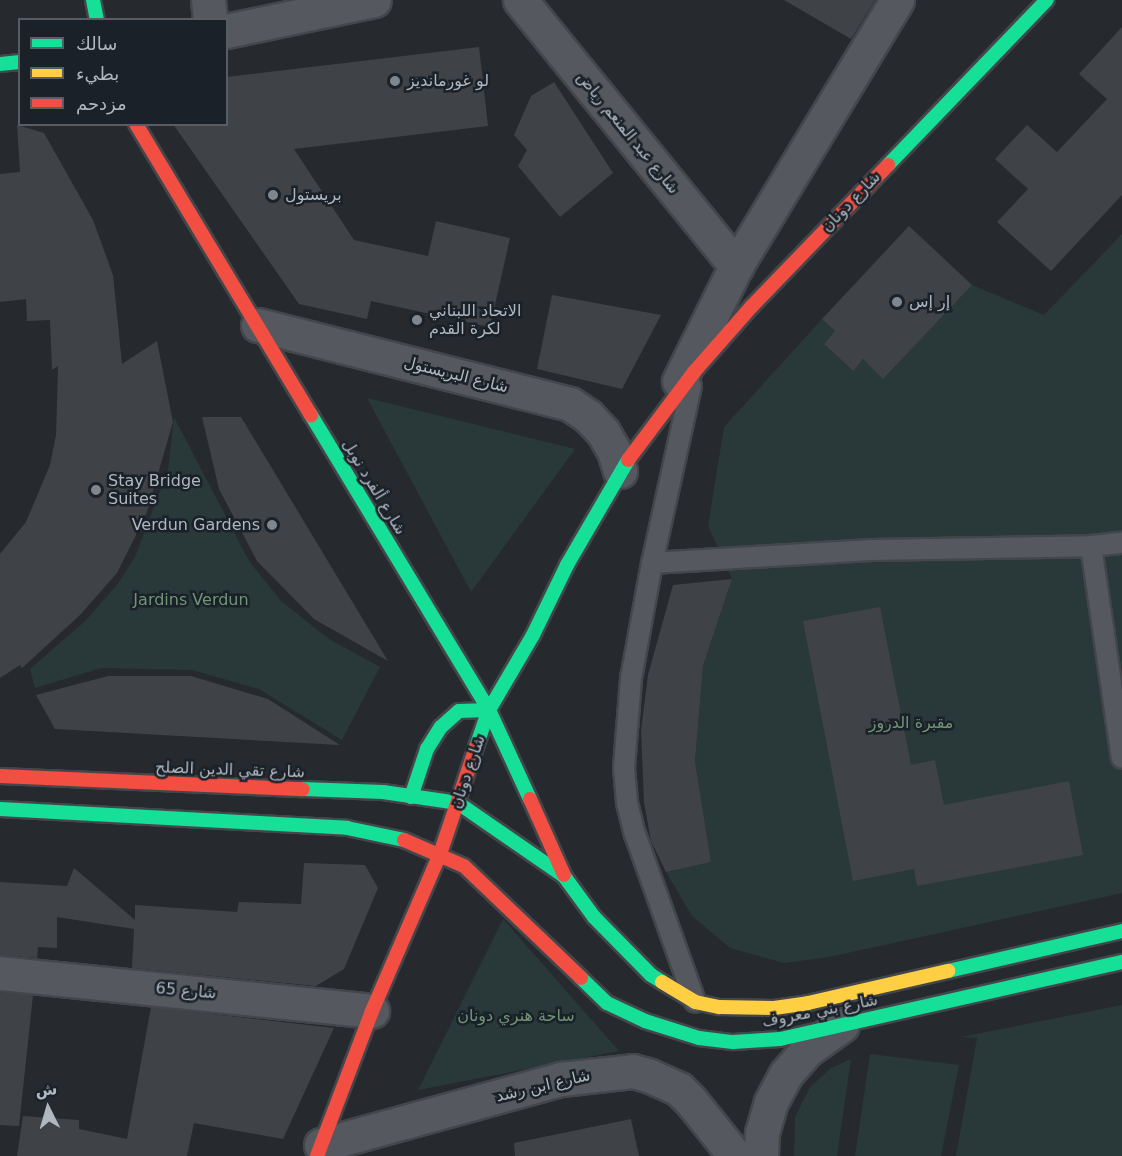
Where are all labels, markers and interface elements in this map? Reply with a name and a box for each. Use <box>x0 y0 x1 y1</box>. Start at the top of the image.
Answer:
legend <box>18 18 228 126</box>
text: سالك <box>76 33 117 54</box>
text: بطيء <box>76 63 119 84</box>
street label: شارع عبد المنعم رياض <box>573 68 683 198</box>
place label: لو غورمانديز <box>407 71 489 91</box>
marker: لو غورمانديز <box>388 74 402 88</box>
text: مزدحم <box>76 93 127 114</box>
street label: شارع دونان <box>817 168 885 236</box>
place label: بريستول <box>285 185 342 205</box>
marker: بريستول <box>266 188 280 202</box>
place label: إر إس <box>909 292 950 312</box>
marker: إر إس <box>890 295 904 309</box>
place label: الاتحاد اللبناني لكرة القدم <box>429 301 521 339</box>
marker: الاتحاد اللبناني لكرة القدم <box>410 313 424 327</box>
street label: شارع البريستول <box>402 353 510 397</box>
street label: شارع ألفرد نوبل <box>338 436 410 538</box>
place label: Stay Bridge Suites <box>108 471 201 509</box>
marker: Stay Bridge Suites <box>89 483 103 497</box>
place label: Verdun Gardens <box>132 515 260 535</box>
marker: Verdun Gardens <box>265 518 279 532</box>
park label: Jardins Verdun <box>133 590 249 610</box>
park label: مقبرة الدروز <box>869 713 953 733</box>
street label: شارع دونان <box>446 733 490 811</box>
street label: شارع تقي الدين الصلح <box>155 758 305 782</box>
street label: شارع 65 <box>155 979 217 1003</box>
street label: شارع بني معروف <box>760 990 880 1032</box>
park label: ساحة هنري دونان <box>457 1006 575 1026</box>
street label: شارع ابن رشد <box>494 1066 592 1106</box>
north arrow <box>18 1078 78 1138</box>
text: ش <box>35 1079 58 1100</box>

